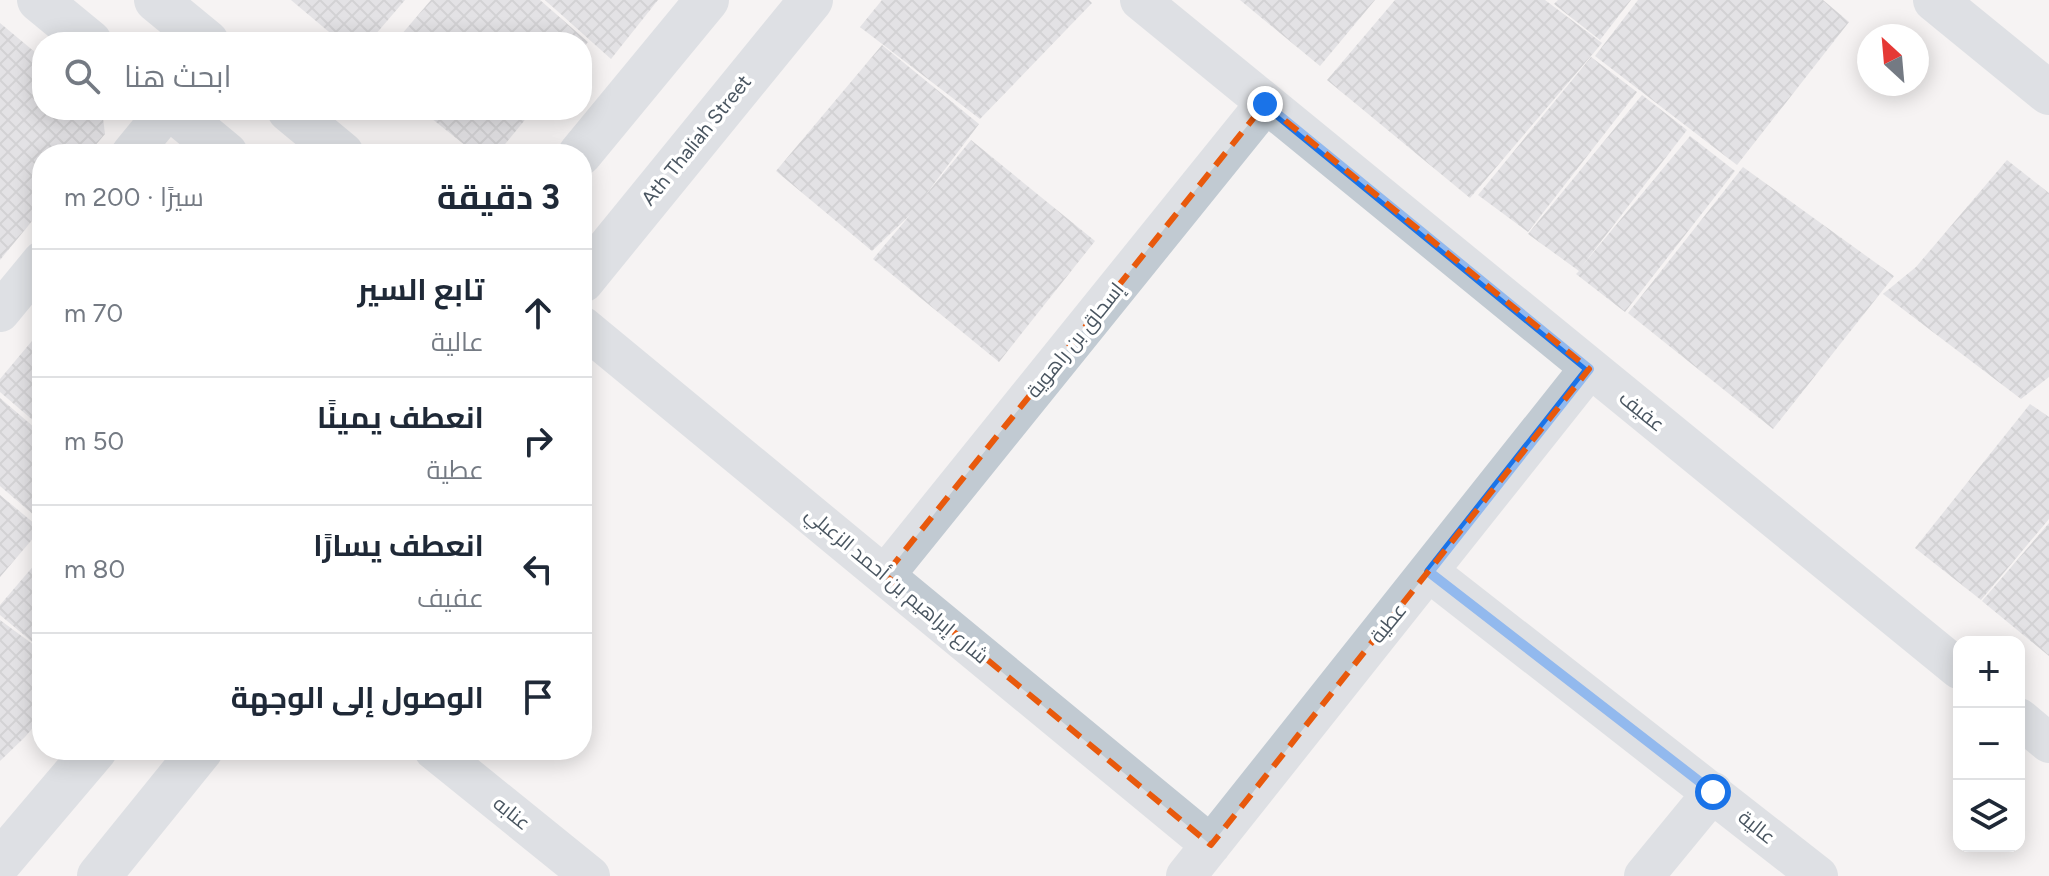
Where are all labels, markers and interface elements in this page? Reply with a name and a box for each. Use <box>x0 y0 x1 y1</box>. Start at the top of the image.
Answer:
north arrow <box>1857 24 1929 96</box>
search box <box>32 32 592 120</box>
icon: search <box>60 54 104 98</box>
text: ابحث هنا <box>124 58 232 95</box>
street label: Ath Thaliah Street <box>636 70 756 210</box>
route end <box>1247 86 1283 122</box>
text: 3 دقيقة <box>437 177 560 218</box>
text: سيرًا · 200 m <box>64 181 204 213</box>
text: تابع السير <box>358 271 484 308</box>
street label: إسحاق بن راهوية <box>1021 278 1130 403</box>
icon: ahead <box>516 291 560 335</box>
text: 70 m <box>64 297 123 329</box>
text: عالية <box>431 326 484 358</box>
street label: عفيف <box>1614 385 1670 437</box>
text: انعطف يمينًا <box>317 399 484 436</box>
icon: right <box>516 419 560 463</box>
text: 50 m <box>64 425 124 457</box>
text: عطية <box>426 454 484 486</box>
street label: شارع إبراهيم بن أحمد الزعبلي <box>798 501 993 672</box>
text: انعطف يسارًا <box>313 527 484 564</box>
icon: left <box>516 547 560 591</box>
text: 80 m <box>64 553 125 585</box>
text: عفيف <box>417 582 484 614</box>
street label: عطية <box>1365 598 1411 648</box>
map controls <box>1953 636 2025 852</box>
button: + <box>1953 636 2025 708</box>
icon: arrive <box>516 675 560 719</box>
text: الوصول إلى الوجهة <box>231 679 484 716</box>
button: − <box>1953 708 2025 780</box>
route start <box>1695 774 1731 810</box>
button: layers <box>1953 780 2025 852</box>
street label: عنابه <box>489 791 535 835</box>
street label: عالية <box>1734 805 1780 849</box>

